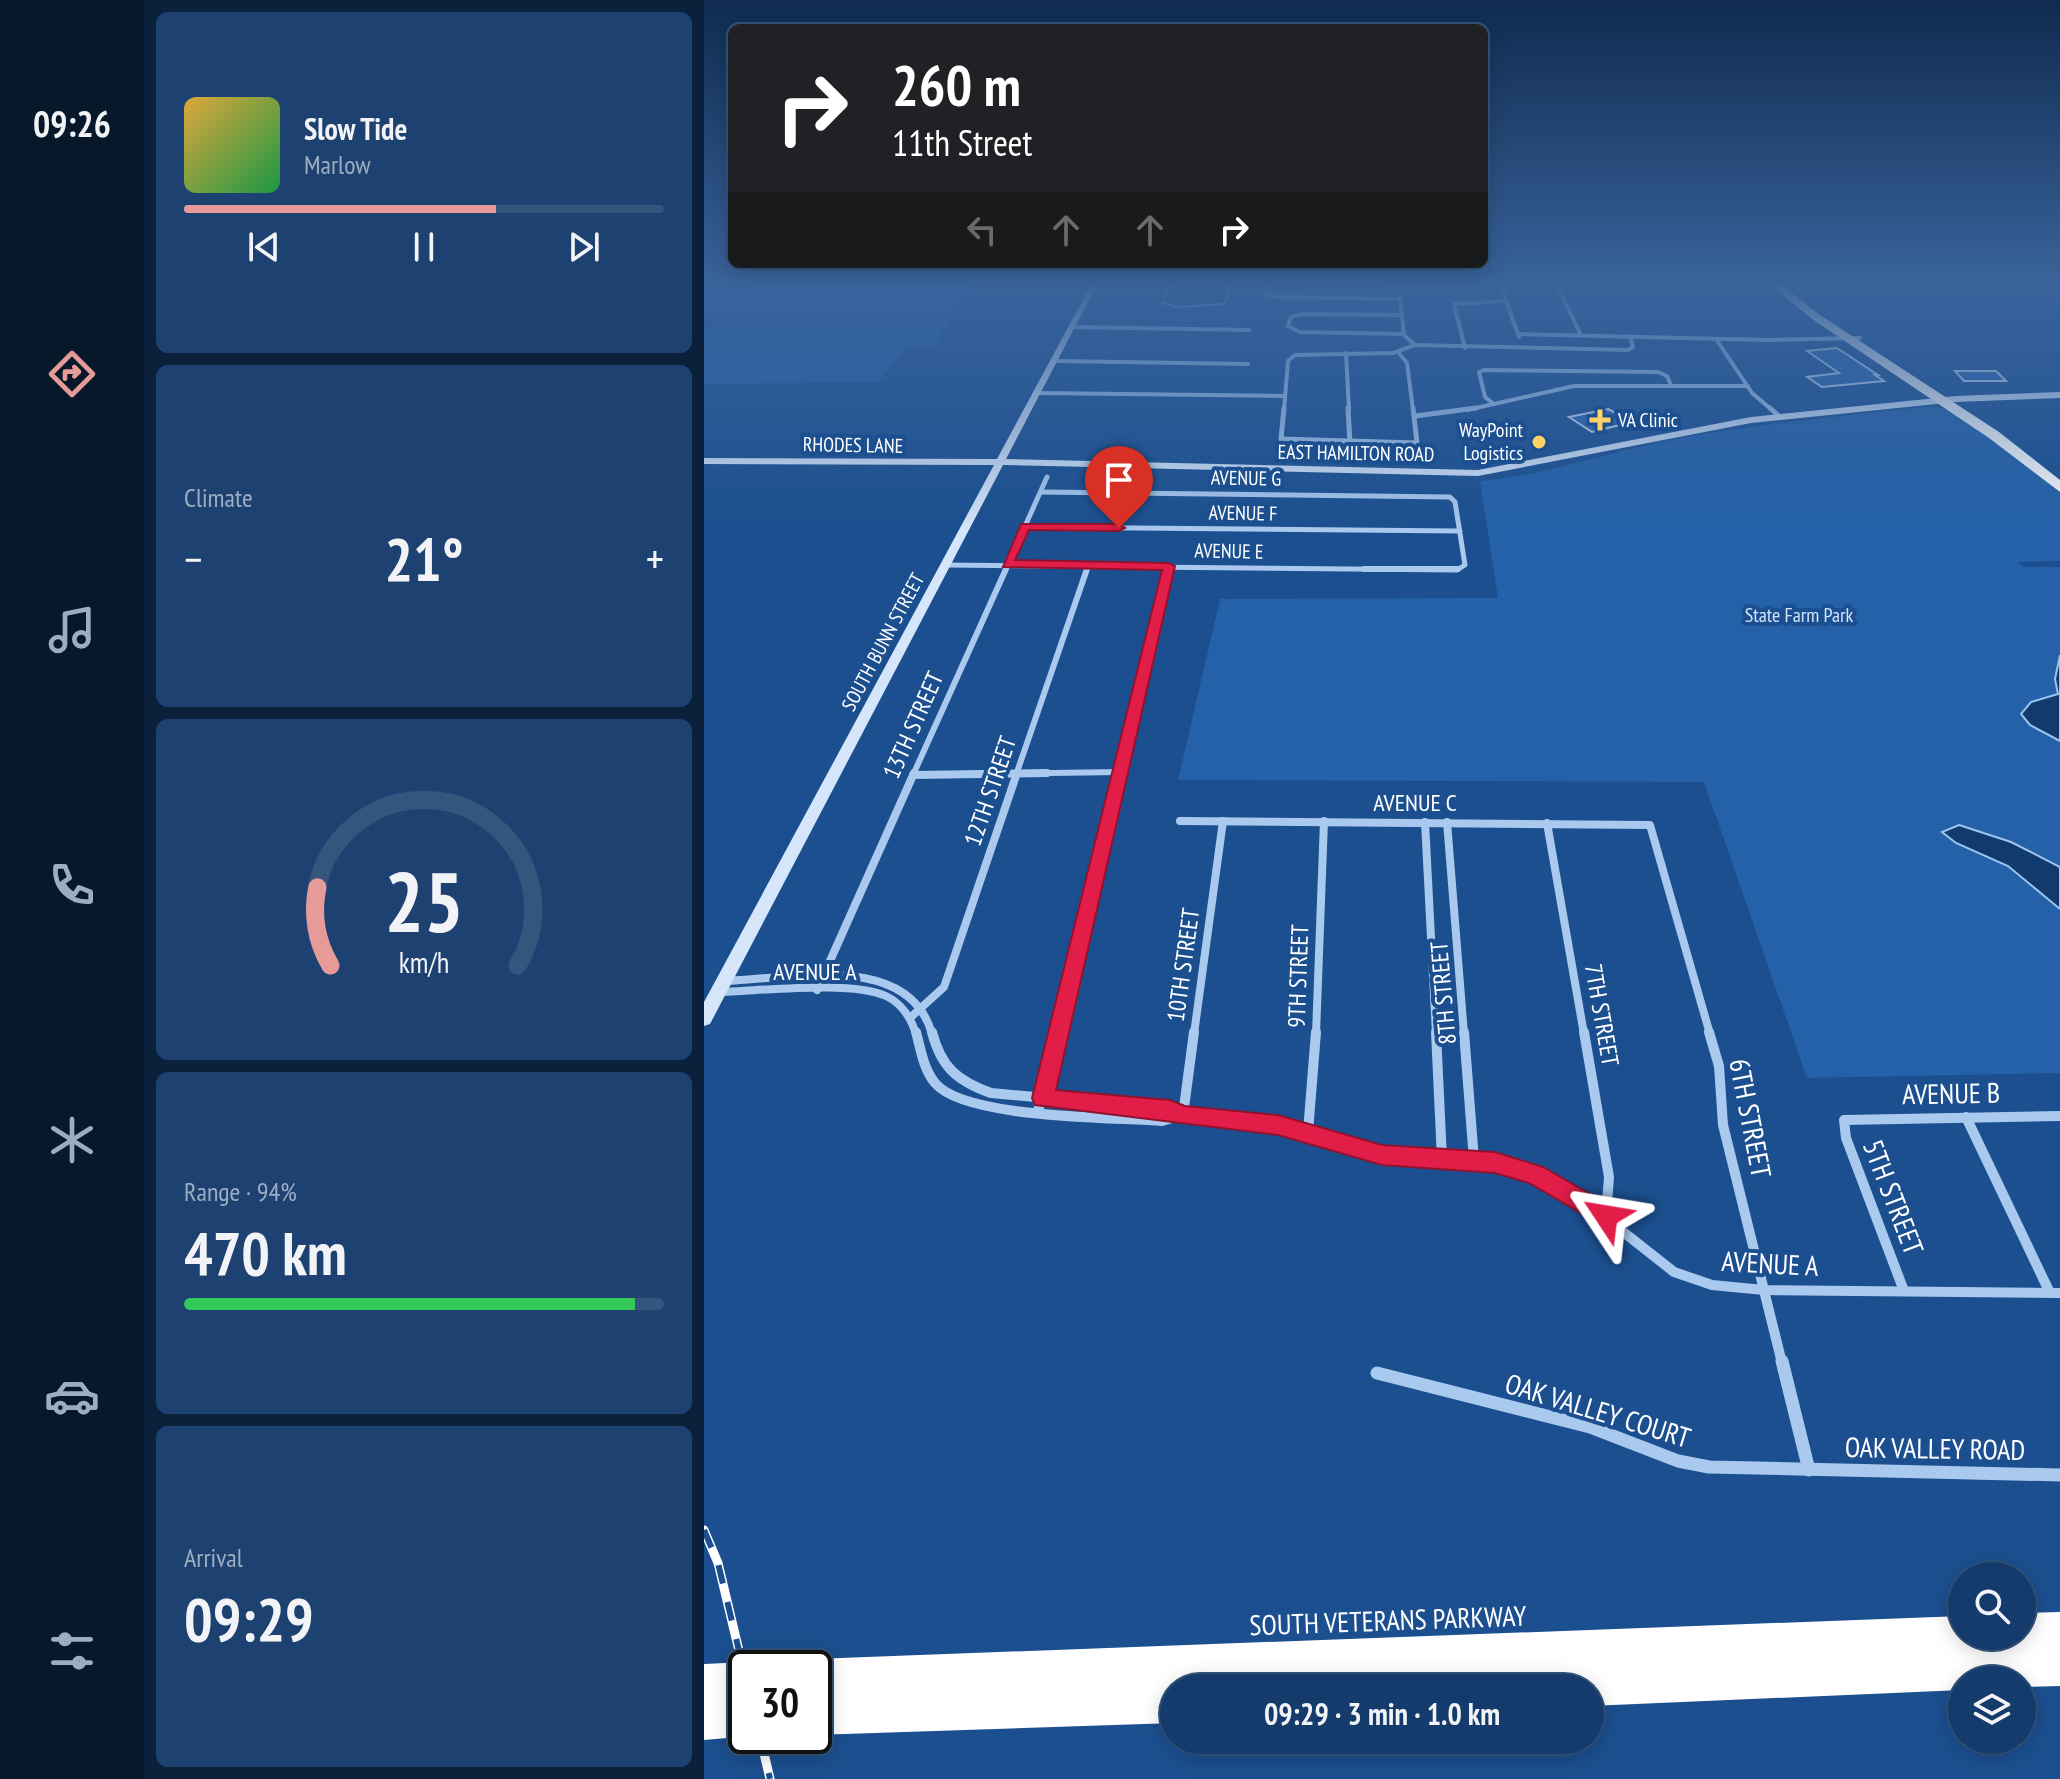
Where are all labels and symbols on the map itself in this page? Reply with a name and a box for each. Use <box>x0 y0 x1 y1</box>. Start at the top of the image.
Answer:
place label: VA Clinic <box>1617 407 1678 433</box>
marker: VA Clinic <box>1589 409 1611 431</box>
place label: WayPoint Logistics <box>1459 417 1523 466</box>
street label: RHODES LANE <box>803 431 903 459</box>
marker: WayPoint Logistics <box>1530 433 1548 451</box>
street label: EAST HAMILTON ROAD <box>1277 439 1435 467</box>
pin <box>1085 446 1153 528</box>
street label: AVENUE G <box>1211 464 1281 492</box>
street label: AVENUE F <box>1208 499 1278 527</box>
street label: AVENUE E <box>1194 537 1264 565</box>
street label: SOUTH BUNN STREET <box>836 568 930 716</box>
park label: State Farm Park <box>1745 602 1854 628</box>
street label: 13TH STREET <box>876 666 950 783</box>
street label: 12TH STREET <box>957 732 1023 850</box>
street label: AVENUE C <box>1373 787 1457 818</box>
street label: 10TH STREET <box>1160 906 1206 1024</box>
street label: 9TH STREET <box>1281 924 1315 1028</box>
street label: 8TH STREET <box>1423 940 1463 1046</box>
street label: AVENUE A <box>773 956 857 987</box>
street label: 7TH STREET <box>1578 961 1626 1069</box>
street label: 6TH STREET <box>1721 1055 1781 1181</box>
street label: AVENUE B <box>1902 1074 2000 1112</box>
street label: 5TH STREET <box>1855 1134 1933 1260</box>
position arrow <box>1564 1174 1648 1258</box>
street label: AVENUE A <box>1720 1242 1820 1284</box>
street label: OAK VALLEY COURT <box>1501 1364 1696 1456</box>
street label: OAK VALLEY ROAD <box>1845 1428 2025 1468</box>
street label: SOUTH VETERANS PARKWAY <box>1249 1597 1527 1643</box>
speed limit sign: 30 <box>728 1650 832 1754</box>

